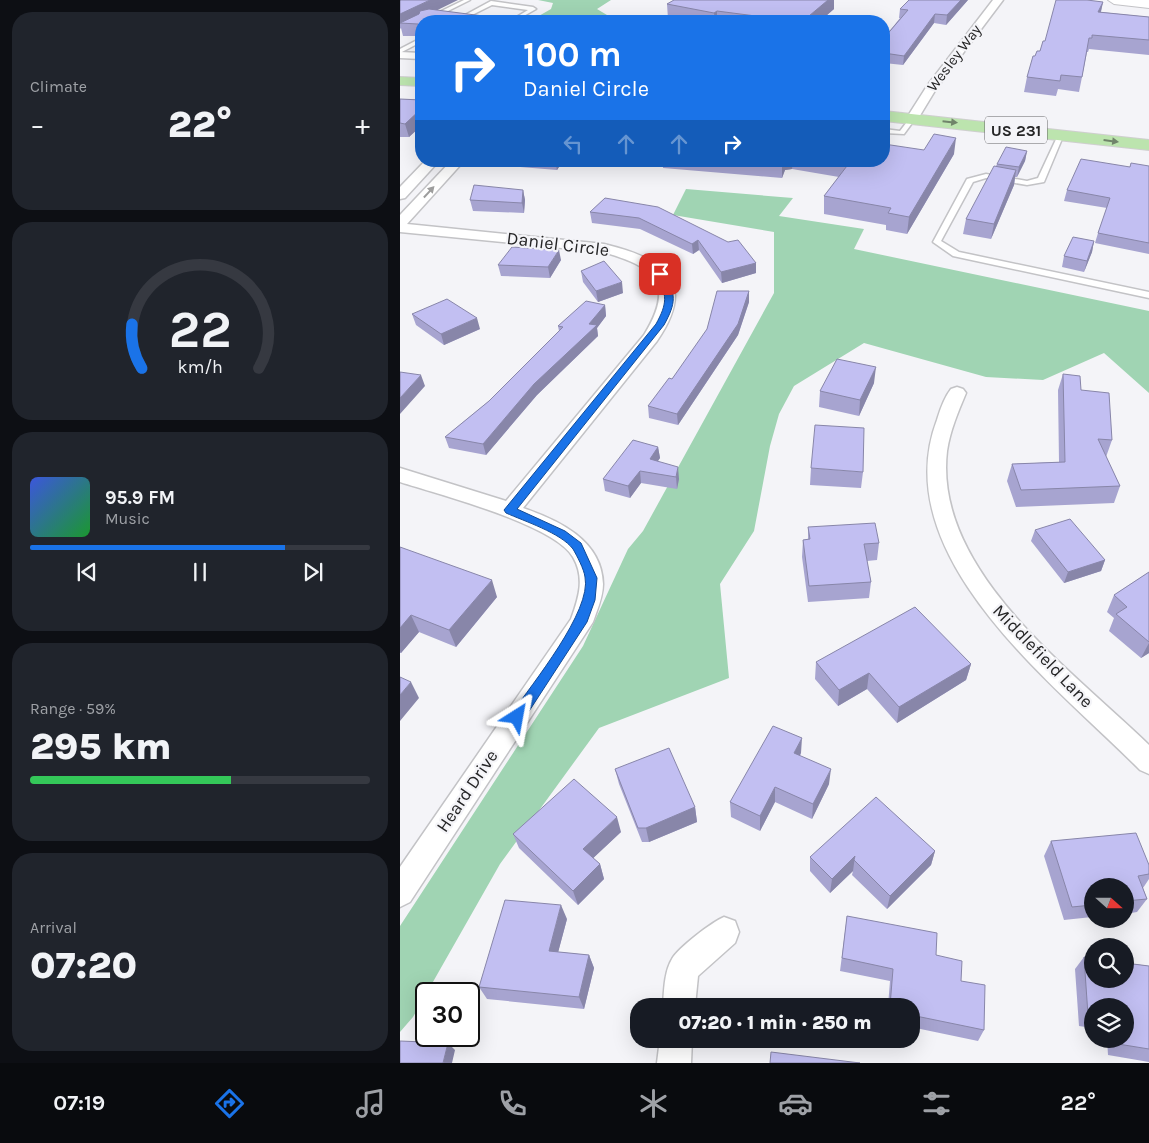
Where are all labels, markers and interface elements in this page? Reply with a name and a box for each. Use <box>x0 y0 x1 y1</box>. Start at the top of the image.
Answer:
street label: Wesley Way <box>923 21 985 95</box>
text: 100 m <box>523 34 622 75</box>
icon: right <box>440 35 505 100</box>
text: Daniel Circle <box>523 76 649 102</box>
text: Climate <box>30 77 87 96</box>
text: 22° <box>168 102 232 147</box>
text: − <box>30 108 45 141</box>
text: + <box>355 108 370 141</box>
road number: US 231 <box>985 116 1047 144</box>
one-way arrow <box>942 118 958 126</box>
icon: left <box>559 130 587 158</box>
icon: ahead <box>612 130 640 158</box>
icon: ahead <box>665 130 693 158</box>
icon: right <box>718 130 746 158</box>
one-way arrow <box>1103 137 1119 145</box>
one-way arrow <box>423 186 435 198</box>
street label: Daniel Circle <box>506 227 610 261</box>
pin <box>639 253 681 295</box>
icon: arrive <box>646 260 674 288</box>
text: 22 <box>169 299 231 360</box>
text: km/h <box>177 357 223 378</box>
text: 95.9 FM <box>105 487 175 509</box>
text: Music <box>105 509 150 528</box>
icon: previous <box>73 558 101 586</box>
icon: pause <box>186 558 214 586</box>
icon: next <box>299 558 327 586</box>
street label: Middlefield Lane <box>988 600 1098 712</box>
position arrow <box>490 690 542 742</box>
text: Range · 59% <box>30 699 116 718</box>
text: 295 km <box>30 724 172 769</box>
street label: Heard Drive <box>431 746 503 836</box>
north arrow <box>1084 878 1134 928</box>
map controls <box>1084 878 1134 1048</box>
text: Arrival <box>30 918 77 937</box>
button: search <box>1084 938 1134 988</box>
text: 07:20 <box>30 943 137 988</box>
speed limit sign: 30 <box>415 982 480 1047</box>
button: layers <box>1084 998 1134 1048</box>
text: 07:20 · 1 min · 250 m <box>678 1012 872 1034</box>
icon: directions <box>212 1086 247 1121</box>
icon: music <box>353 1086 388 1121</box>
icon: phone <box>495 1086 530 1121</box>
icon: climate <box>636 1086 671 1121</box>
icon: car <box>778 1086 813 1121</box>
icon: filters <box>919 1086 954 1121</box>
text: 07:19 <box>53 1090 105 1116</box>
text: 22° <box>1061 1090 1096 1116</box>

